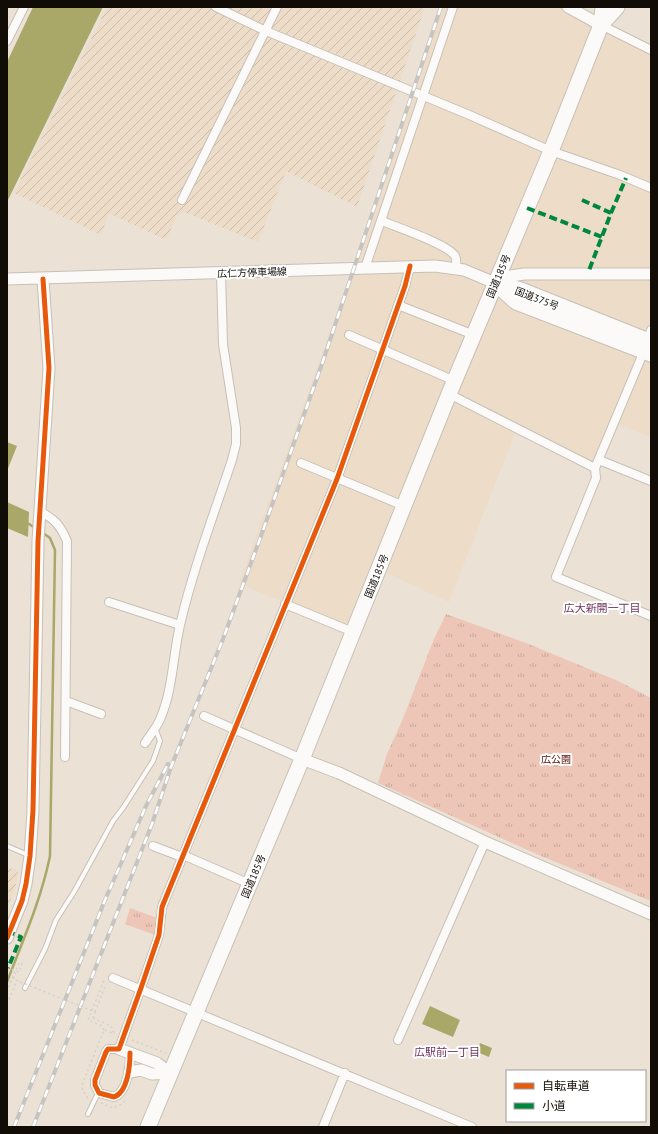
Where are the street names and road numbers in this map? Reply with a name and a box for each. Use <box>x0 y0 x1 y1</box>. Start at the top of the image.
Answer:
street label: 国道185号 <box>483 252 514 300</box>
street label: 広仁方停車場線 <box>217 265 287 280</box>
street label: 国道375号 <box>513 284 561 313</box>
street label: 国道185号 <box>362 552 391 600</box>
street label: 国道185号 <box>238 852 269 900</box>

